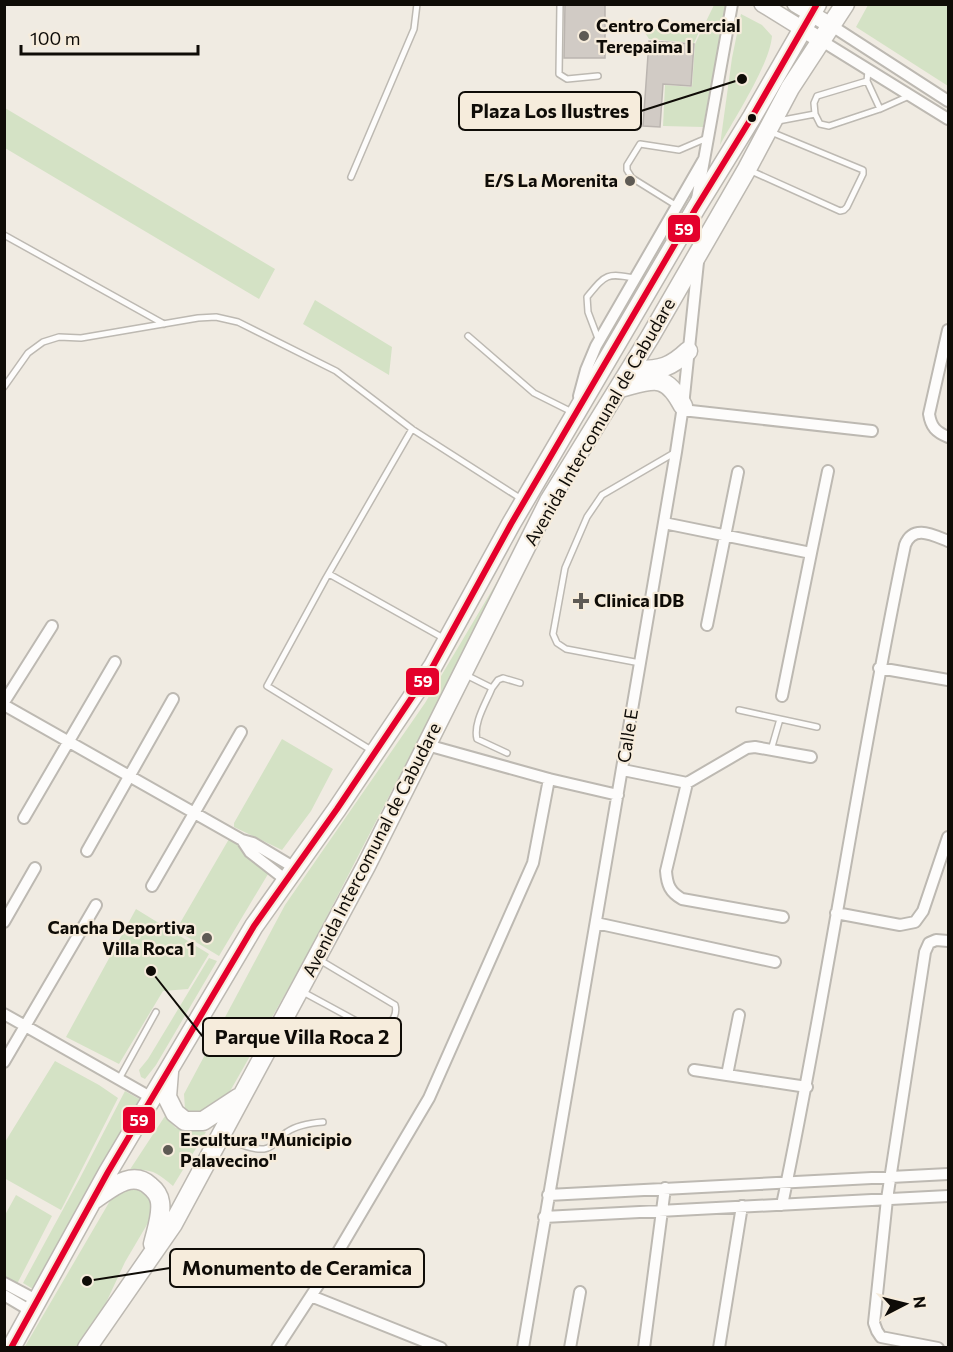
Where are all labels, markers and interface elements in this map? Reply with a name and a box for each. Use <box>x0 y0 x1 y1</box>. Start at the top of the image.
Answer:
place label: Centro Comercial Terepaima I <box>596 14 741 57</box>
scale bar <box>21 18 198 56</box>
text: 100 m <box>30 27 80 49</box>
marker: Centro Comercial Terepaima I <box>577 29 591 43</box>
callout: Plaza Los Ilustres <box>459 92 641 130</box>
text: Plaza Los Ilustres <box>471 98 629 122</box>
unlabelled marker <box>746 112 758 124</box>
place label: E/S La Morenita <box>484 169 618 191</box>
marker: E/S La Morenita <box>623 174 637 188</box>
line badge: 59 <box>667 214 701 243</box>
text: 59 <box>674 219 694 238</box>
street label: Avenida Intercomunal de Cabudare <box>519 294 679 549</box>
place label: Clinica IDB <box>594 589 684 611</box>
marker: Clinica IDB <box>572 592 590 610</box>
line badge: 59 <box>405 667 440 696</box>
text: 59 <box>413 671 433 690</box>
street label: Calle E <box>612 707 642 764</box>
street label: Avenida Intercomunal de Cabudare <box>297 719 445 980</box>
place label: Cancha Deportiva Villa Roca 1 <box>48 916 195 959</box>
marker: Cancha Deportiva Villa Roca 1 <box>200 931 214 945</box>
callout: Parque Villa Roca 2 <box>203 1018 401 1056</box>
text: Parque Villa Roca 2 <box>215 1024 389 1048</box>
line badge: 59 <box>122 1106 156 1134</box>
text: 59 <box>129 1110 149 1129</box>
place label: Escultura "Municipio Palavecino" <box>180 1128 352 1171</box>
marker: Escultura "Municipio Palavecino" <box>161 1143 175 1157</box>
callout: Monumento de Ceramica <box>170 1249 424 1287</box>
text: Monumento de Ceramica <box>182 1255 412 1279</box>
north arrow <box>875 1274 935 1334</box>
text: N <box>910 1295 931 1309</box>

